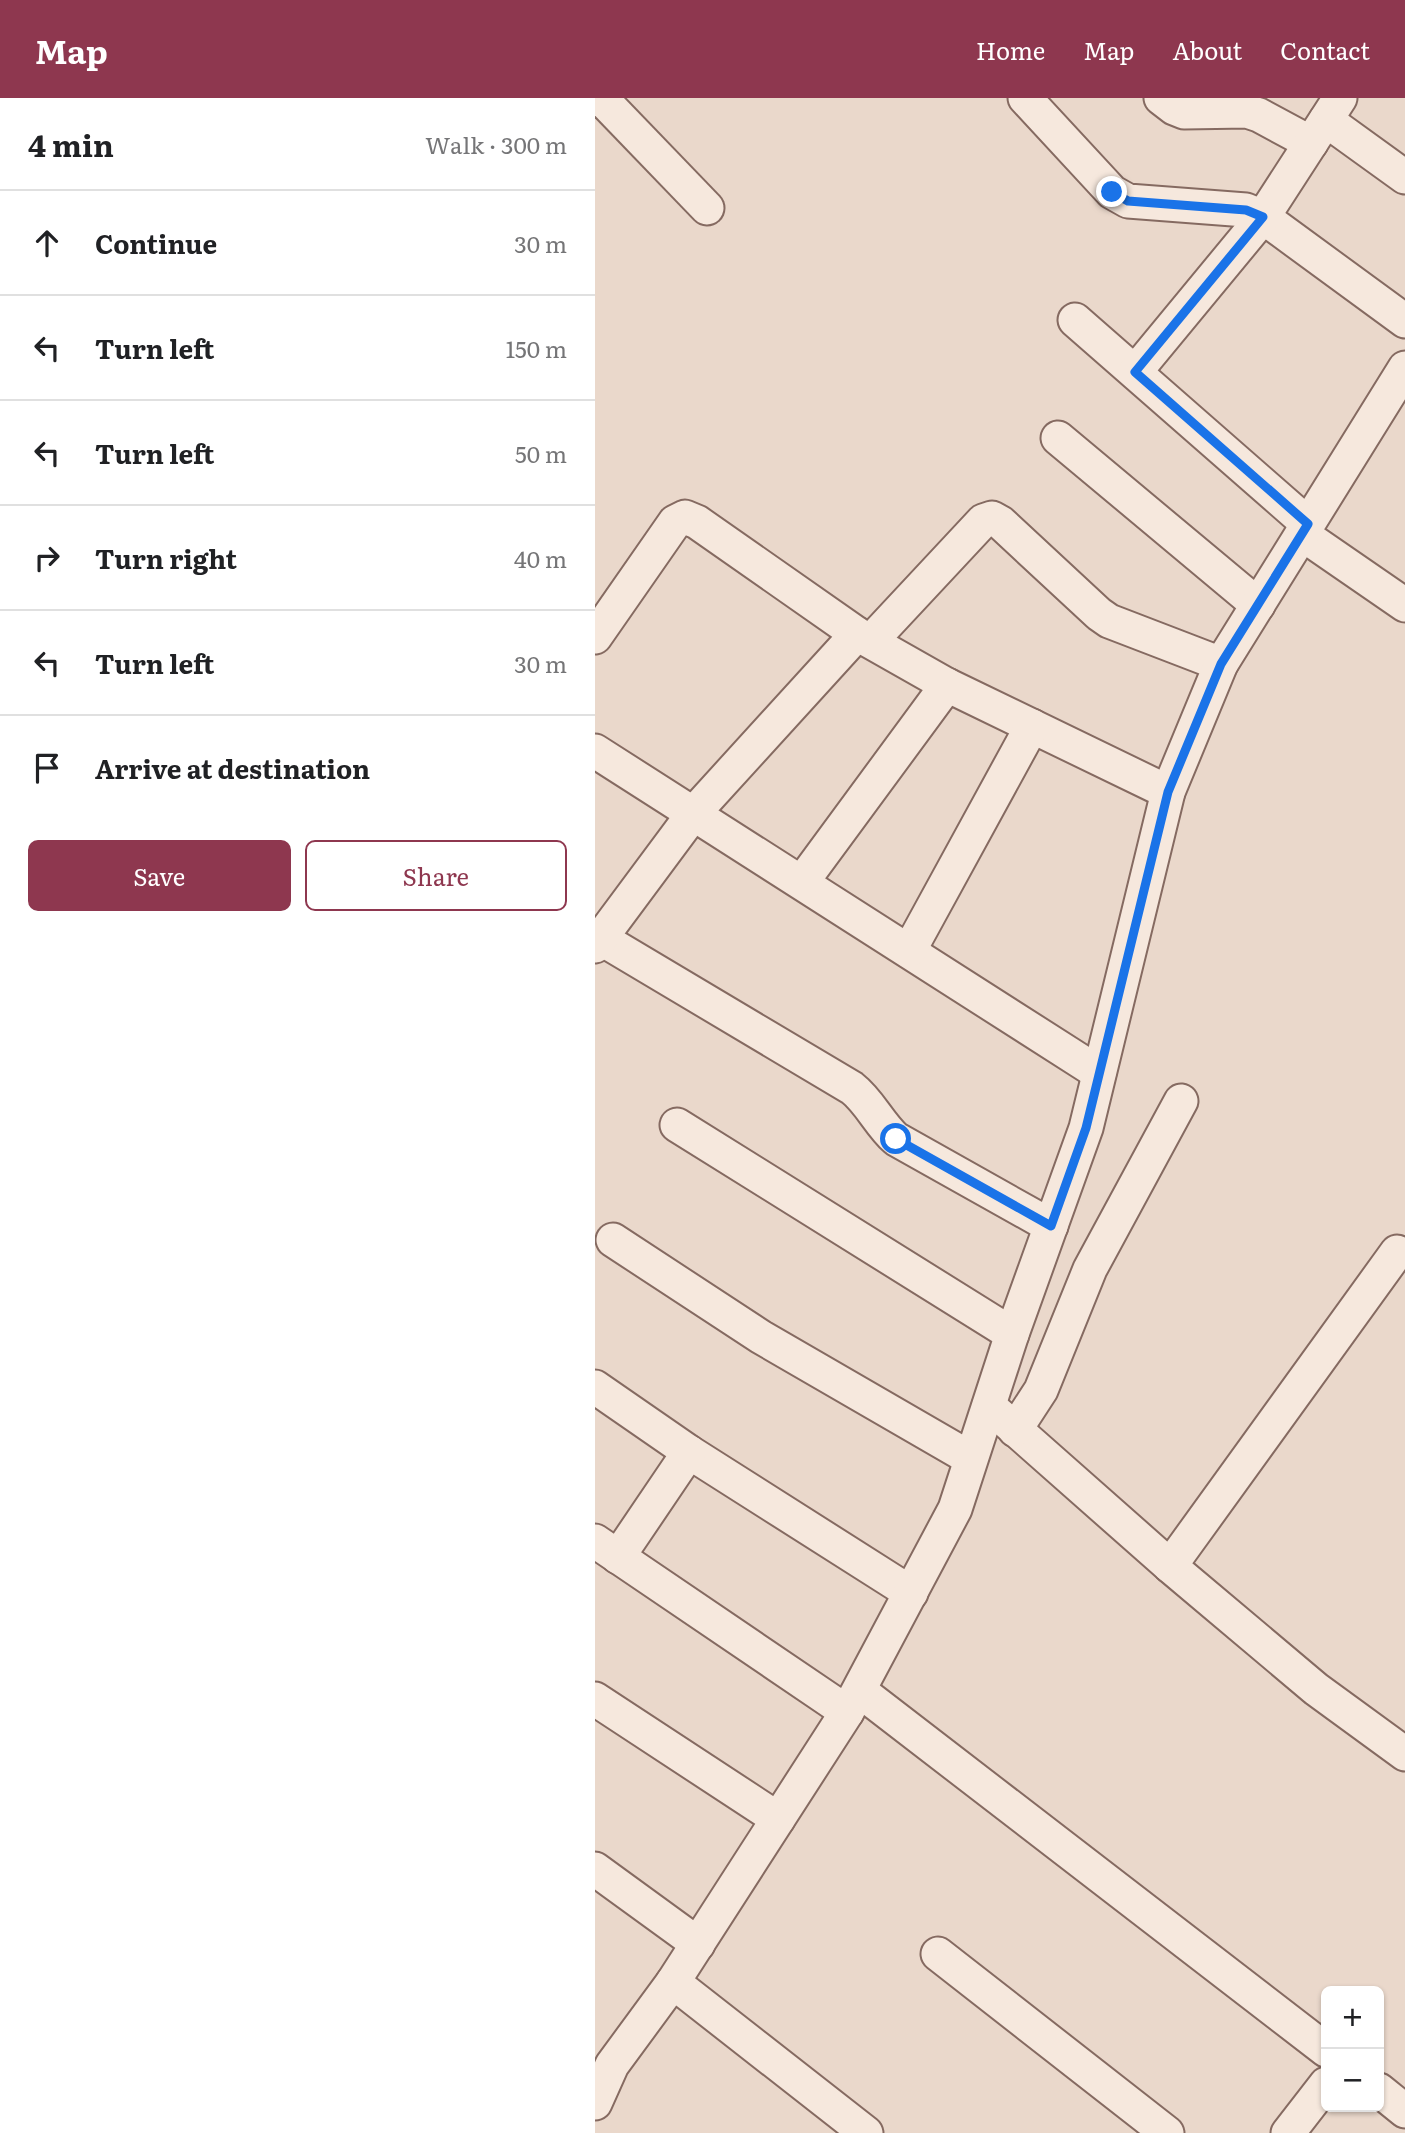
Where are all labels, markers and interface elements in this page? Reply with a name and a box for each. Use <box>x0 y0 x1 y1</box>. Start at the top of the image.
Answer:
text: Map <box>35 25 108 74</box>
text: Home <box>976 32 1045 67</box>
text: Map <box>1083 32 1134 67</box>
text: About <box>1172 32 1242 67</box>
text: Contact <box>1280 32 1370 67</box>
text: 4 min <box>28 122 114 166</box>
text: Walk · 300 m <box>425 127 567 161</box>
route end <box>1096 176 1127 207</box>
text: Continue <box>95 223 217 262</box>
icon: ahead <box>28 224 66 262</box>
text: 30 m <box>514 226 567 260</box>
text: Turn left <box>95 328 214 367</box>
icon: left <box>28 329 66 367</box>
text: 150 m <box>506 331 567 365</box>
text: Turn left <box>95 433 214 472</box>
icon: left <box>28 434 66 472</box>
text: 50 m <box>515 436 567 470</box>
text: Turn right <box>95 538 237 577</box>
icon: right <box>28 539 66 577</box>
text: 40 m <box>514 541 567 575</box>
text: Turn left <box>95 643 214 682</box>
icon: left <box>28 644 66 682</box>
text: 30 m <box>514 646 567 680</box>
text: Arrive at destination <box>95 748 370 787</box>
icon: arrive <box>28 749 66 787</box>
button: Save <box>28 840 291 911</box>
button: Share <box>305 840 567 911</box>
route start <box>880 1123 911 1154</box>
map controls <box>1321 1986 1384 2112</box>
button: + <box>1321 1986 1384 2049</box>
button: − <box>1321 2049 1384 2112</box>

